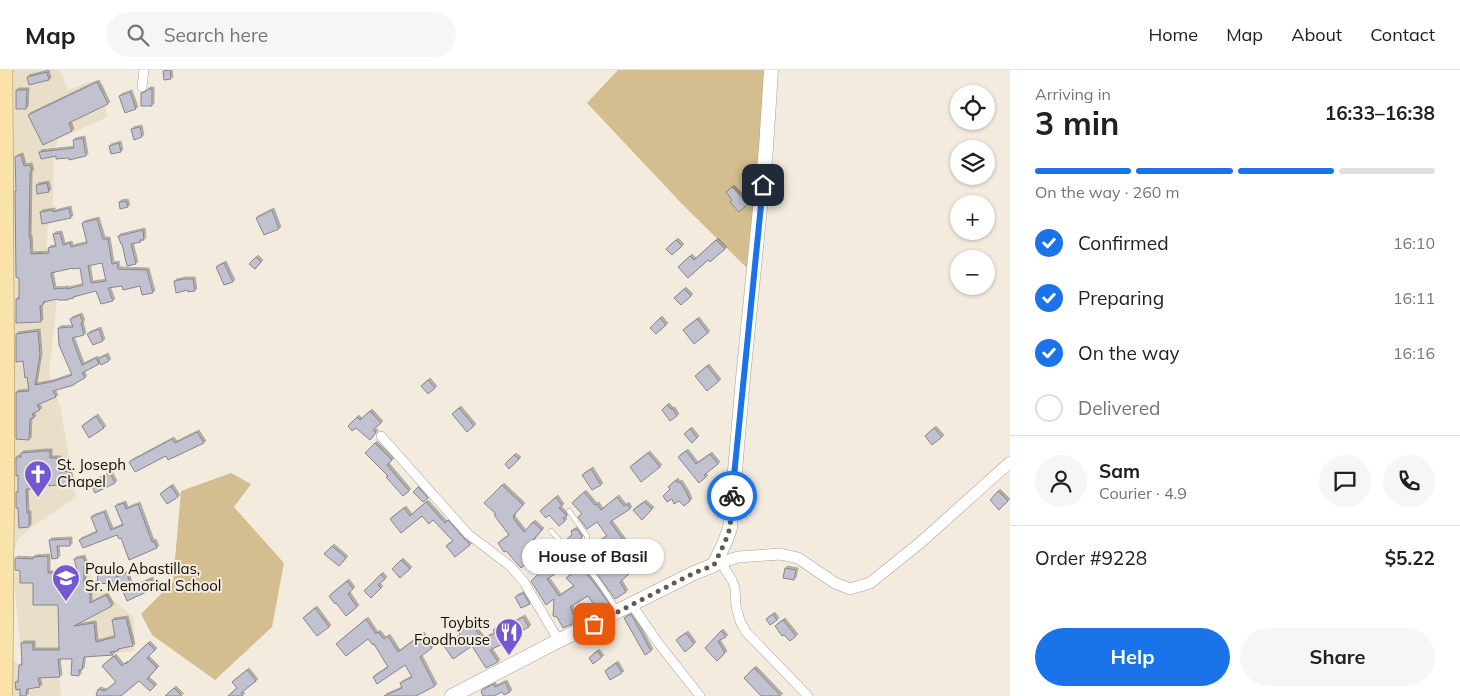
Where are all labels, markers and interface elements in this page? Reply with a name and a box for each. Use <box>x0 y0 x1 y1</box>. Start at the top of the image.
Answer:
search box <box>106 12 456 57</box>
text: Map <box>25 20 76 50</box>
icon: search <box>124 21 152 49</box>
text: Search here <box>164 23 268 47</box>
text: Home <box>1148 23 1198 46</box>
text: Map <box>1226 23 1263 46</box>
text: About <box>1291 23 1342 46</box>
text: Contact <box>1370 23 1435 46</box>
text: Arriving in <box>1035 84 1111 104</box>
map controls <box>950 85 995 295</box>
button: locate <box>950 85 995 130</box>
text: 16:33–16:38 <box>1325 101 1435 125</box>
text: 3 min <box>1035 103 1119 143</box>
button: layers <box>950 140 995 185</box>
pin <box>742 164 784 206</box>
icon: home <box>749 171 777 199</box>
text: On the way · 260 m <box>1035 182 1180 202</box>
button: + <box>950 195 995 240</box>
icon: check <box>1035 229 1063 257</box>
text: Confirmed <box>1078 231 1169 255</box>
text: 16:10 <box>1393 233 1435 253</box>
button: − <box>950 250 995 295</box>
icon: check <box>1035 284 1063 312</box>
text: Preparing <box>1078 286 1164 310</box>
text: 16:11 <box>1393 288 1435 308</box>
icon: check <box>1035 339 1063 367</box>
text: On the way <box>1078 341 1180 365</box>
text: 16:16 <box>1393 343 1435 363</box>
text: Delivered <box>1078 396 1160 420</box>
place label: St. Joseph Chapel <box>57 455 126 491</box>
button: person <box>1035 455 1087 507</box>
button: chat <box>1319 455 1371 507</box>
button: phone <box>1383 455 1435 507</box>
church icon: St. Joseph Chapel <box>23 459 53 498</box>
text: Sam <box>1099 459 1140 483</box>
courier <box>707 471 757 521</box>
icon: bike <box>718 482 746 510</box>
text: Courier · 4.9 <box>1099 483 1187 503</box>
callout: House of Basil <box>523 539 665 574</box>
text: House of Basil <box>538 546 648 566</box>
text: Order #9228 <box>1035 546 1147 570</box>
text: $5.22 <box>1385 546 1435 570</box>
place label: Paulo Abastillas, Sr. Memorial School <box>85 559 221 595</box>
school or university icon: Paulo Abastillas, Sr. Memorial School <box>51 563 81 602</box>
pin <box>573 603 615 645</box>
icon: bag <box>580 610 608 638</box>
place label: Toybits Foodhouse <box>414 613 490 649</box>
restaurant icon: Toybits Foodhouse <box>494 617 524 656</box>
button: Help <box>1035 628 1230 686</box>
button: Share <box>1240 628 1435 686</box>

